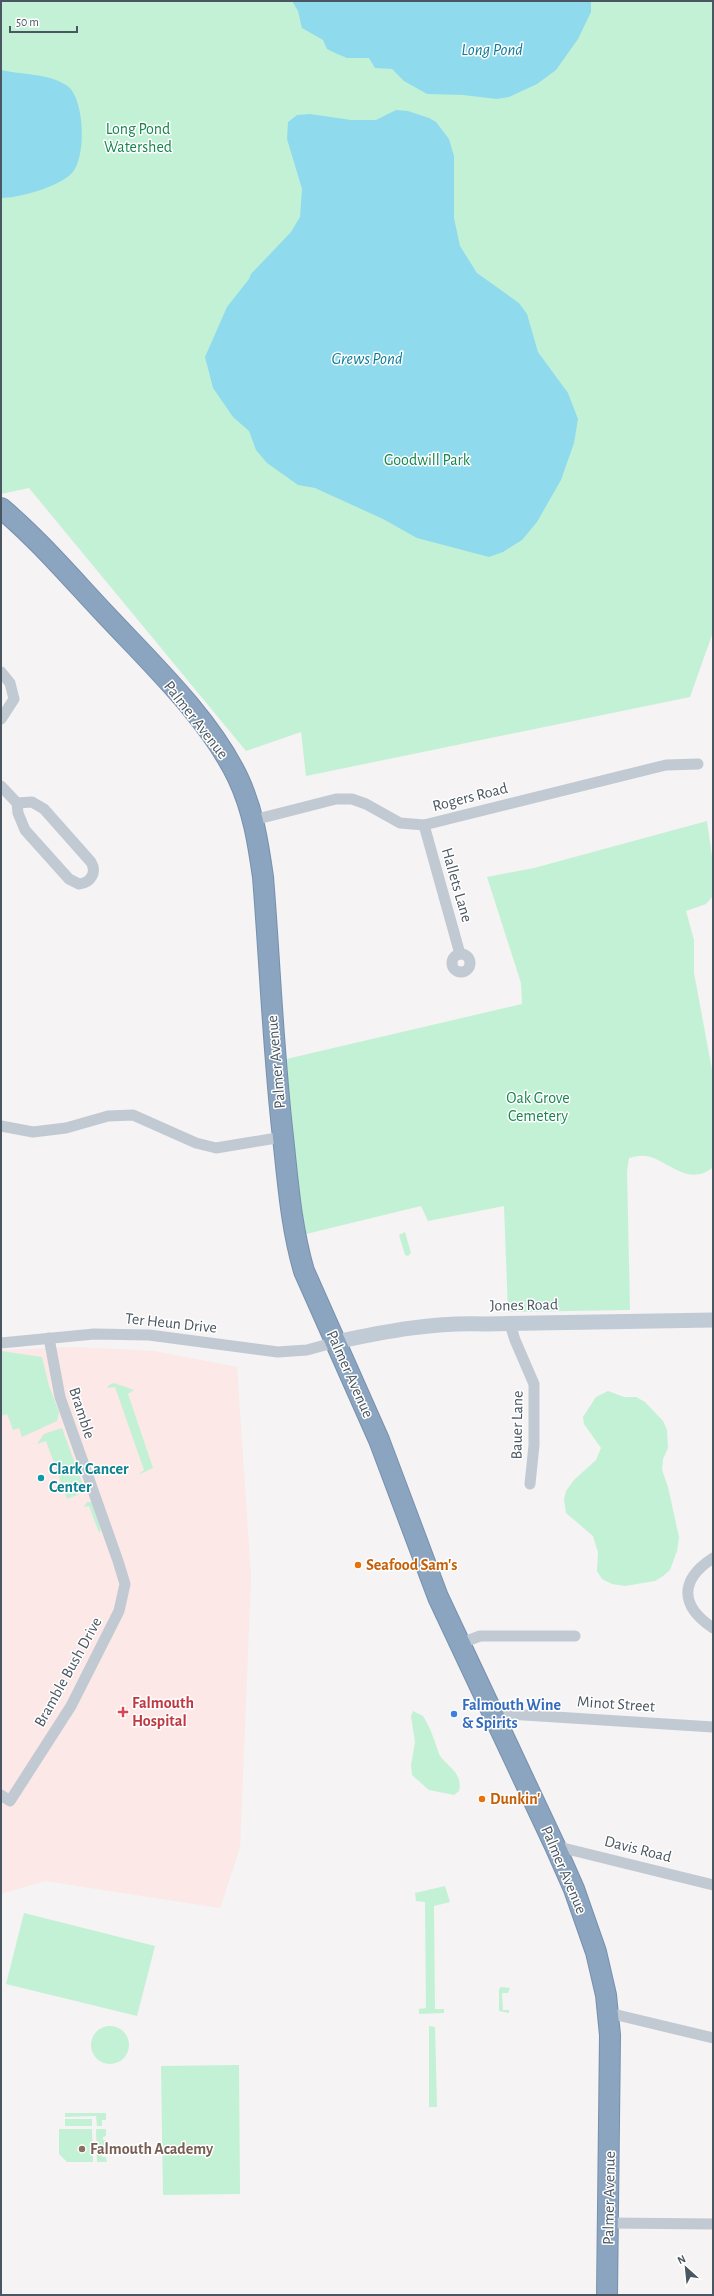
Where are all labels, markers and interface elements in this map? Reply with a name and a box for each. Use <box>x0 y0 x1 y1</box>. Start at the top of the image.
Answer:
scale bar <box>10 8 77 34</box>
text: 50 m <box>16 16 39 28</box>
water label: Long Pond <box>461 41 523 58</box>
park label: Long Pond Watershed <box>104 121 172 155</box>
water label: Grews Pond <box>331 350 403 367</box>
park label: Goodwill Park <box>384 452 471 468</box>
street label: Palmer Avenue <box>161 678 231 762</box>
street label: Rogers Road <box>431 780 509 814</box>
street label: Hallets Lane <box>439 846 475 924</box>
street label: Palmer Avenue <box>264 1015 288 1109</box>
park label: Oak Grove Cemetery <box>506 1090 570 1125</box>
street label: Jones Road <box>490 1296 558 1314</box>
street label: Ter Heun Drive <box>124 1310 218 1336</box>
street label: Palmer Avenue <box>324 1328 376 1420</box>
street label: Bramble <box>66 1385 98 1441</box>
street label: Bauer Lane <box>508 1390 526 1460</box>
place label: Clark Cancer Center <box>49 1461 129 1495</box>
marker: Clark Cancer Center <box>36 1473 46 1483</box>
place label: Seafood Sam's <box>366 1557 457 1573</box>
marker: Seafood Sam's <box>353 1560 363 1570</box>
street label: Bramble Bush Drive <box>31 1615 105 1729</box>
street label: Minot Street <box>577 1693 655 1715</box>
place label: Falmouth Hospital <box>132 1695 194 1729</box>
place label: Falmouth Wine & Spirits <box>462 1697 561 1731</box>
marker: Falmouth Hospital <box>117 1706 129 1718</box>
marker: Falmouth Wine & Spirits <box>449 1709 459 1719</box>
place label: Dunkin' <box>490 1791 540 1807</box>
marker: Dunkin' <box>477 1794 487 1804</box>
street label: Palmer Avenue <box>538 1824 590 1916</box>
street label: Davis Road <box>603 1833 673 1865</box>
place label: Falmouth Academy <box>90 2141 214 2158</box>
marker: Falmouth Academy <box>77 2144 87 2154</box>
street label: Palmer Avenue <box>600 2151 618 2245</box>
north arrow <box>666 2248 706 2288</box>
text: N <box>676 2253 688 2266</box>

